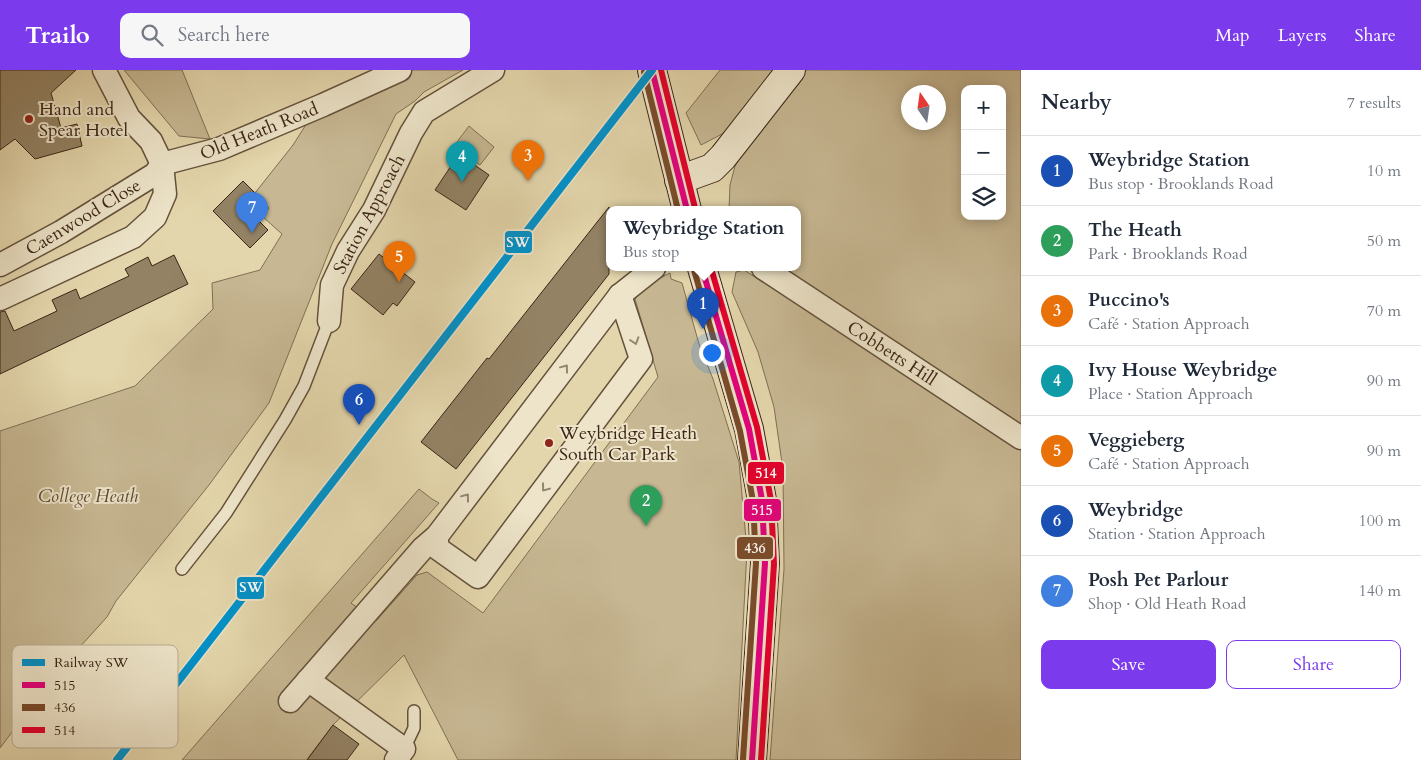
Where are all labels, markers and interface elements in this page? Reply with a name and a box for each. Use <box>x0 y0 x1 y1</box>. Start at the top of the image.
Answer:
search box <box>120 13 470 58</box>
text: Trailo <box>25 19 90 52</box>
icon: search <box>138 21 166 49</box>
text: Search here <box>178 22 270 48</box>
text: Map <box>1215 23 1250 48</box>
text: Layers <box>1278 23 1327 48</box>
text: Share <box>1355 23 1396 48</box>
north arrow <box>901 85 946 130</box>
map controls <box>961 85 1006 220</box>
button: + <box>961 85 1006 130</box>
text: Nearby <box>1041 88 1112 117</box>
text: 7 results <box>1347 92 1401 114</box>
street label: Old Heath Road <box>196 96 322 167</box>
place label: Hand and Spear Hotel <box>39 97 129 143</box>
marker: Hand and Spear Hotel <box>23 113 35 125</box>
button: − <box>961 130 1006 175</box>
pin: 3 <box>512 140 544 181</box>
pin: 4 <box>446 141 478 182</box>
text: Weybridge Station <box>1088 147 1250 173</box>
street label: Station Approach <box>327 150 412 278</box>
text: 1 <box>1053 160 1061 182</box>
text: 10 m <box>1367 160 1401 182</box>
street label: Caenwood Close <box>21 173 146 262</box>
text: Bus stop · Brooklands Road <box>1088 173 1274 195</box>
button: layers <box>961 175 1006 220</box>
pin: 7 <box>236 192 268 233</box>
popup <box>606 206 801 271</box>
text: Weybridge Station <box>623 215 784 241</box>
text: The Heath <box>1088 217 1182 243</box>
line badge: SW <box>504 230 533 254</box>
text: 2 <box>1053 230 1061 252</box>
text: 50 m <box>1367 230 1401 252</box>
text: SW <box>506 233 531 252</box>
pin: 5 <box>383 241 415 282</box>
text: Bus stop <box>623 241 680 263</box>
text: Park · Brooklands Road <box>1088 243 1247 265</box>
text: Puccino's <box>1088 287 1170 313</box>
pin: 1 <box>687 288 719 329</box>
text: 3 <box>1053 300 1061 322</box>
text: 70 m <box>1367 300 1401 322</box>
text: Café · Station Approach <box>1088 313 1249 335</box>
street label: Cobbetts Hill <box>842 315 942 392</box>
one-way arrow <box>630 337 640 345</box>
your location <box>699 340 725 366</box>
text: Ivy House Weybridge <box>1088 357 1278 383</box>
one-way arrow <box>559 365 567 374</box>
text: 4 <box>1053 370 1061 392</box>
text: 90 m <box>1367 370 1401 392</box>
text: Place · Station Approach <box>1088 383 1253 405</box>
pin: 6 <box>343 384 375 425</box>
place label: Weybridge Heath South Car Park <box>558 421 697 467</box>
text: Veggieberg <box>1088 427 1184 453</box>
marker: Weybridge Heath South Car Park <box>543 437 555 449</box>
text: 5 <box>1053 440 1061 462</box>
text: 90 m <box>1367 440 1401 462</box>
text: Café · Station Approach <box>1088 453 1249 475</box>
line badge: 514 <box>747 461 785 485</box>
text: 514 <box>755 464 777 483</box>
one-way arrow <box>542 482 550 491</box>
park label: College Heath <box>38 484 138 509</box>
pin: 2 <box>630 485 662 526</box>
one-way arrow <box>461 494 469 503</box>
text: Weybridge <box>1088 497 1183 523</box>
line badge: 515 <box>743 498 782 522</box>
text: 515 <box>751 501 773 520</box>
text: 6 <box>1053 510 1061 532</box>
text: 100 m <box>1359 510 1401 532</box>
text: Station · Station Approach <box>1088 523 1265 545</box>
line badge: 436 <box>736 536 774 560</box>
text: 436 <box>744 539 766 558</box>
text: Posh Pet Parlour <box>1088 567 1228 593</box>
line badge: SW <box>236 576 265 600</box>
text: SW <box>239 578 264 597</box>
text: 7 <box>1053 580 1061 602</box>
text: 140 m <box>1359 580 1401 602</box>
text: Shop · Old Heath Road <box>1088 593 1246 615</box>
button: Save <box>1041 640 1216 689</box>
button: Share <box>1226 640 1401 689</box>
legend <box>12 645 178 748</box>
text: Railway SW <box>54 653 129 672</box>
text: 515 <box>54 676 76 695</box>
text: 436 <box>54 698 76 717</box>
text: 514 <box>54 721 76 740</box>

